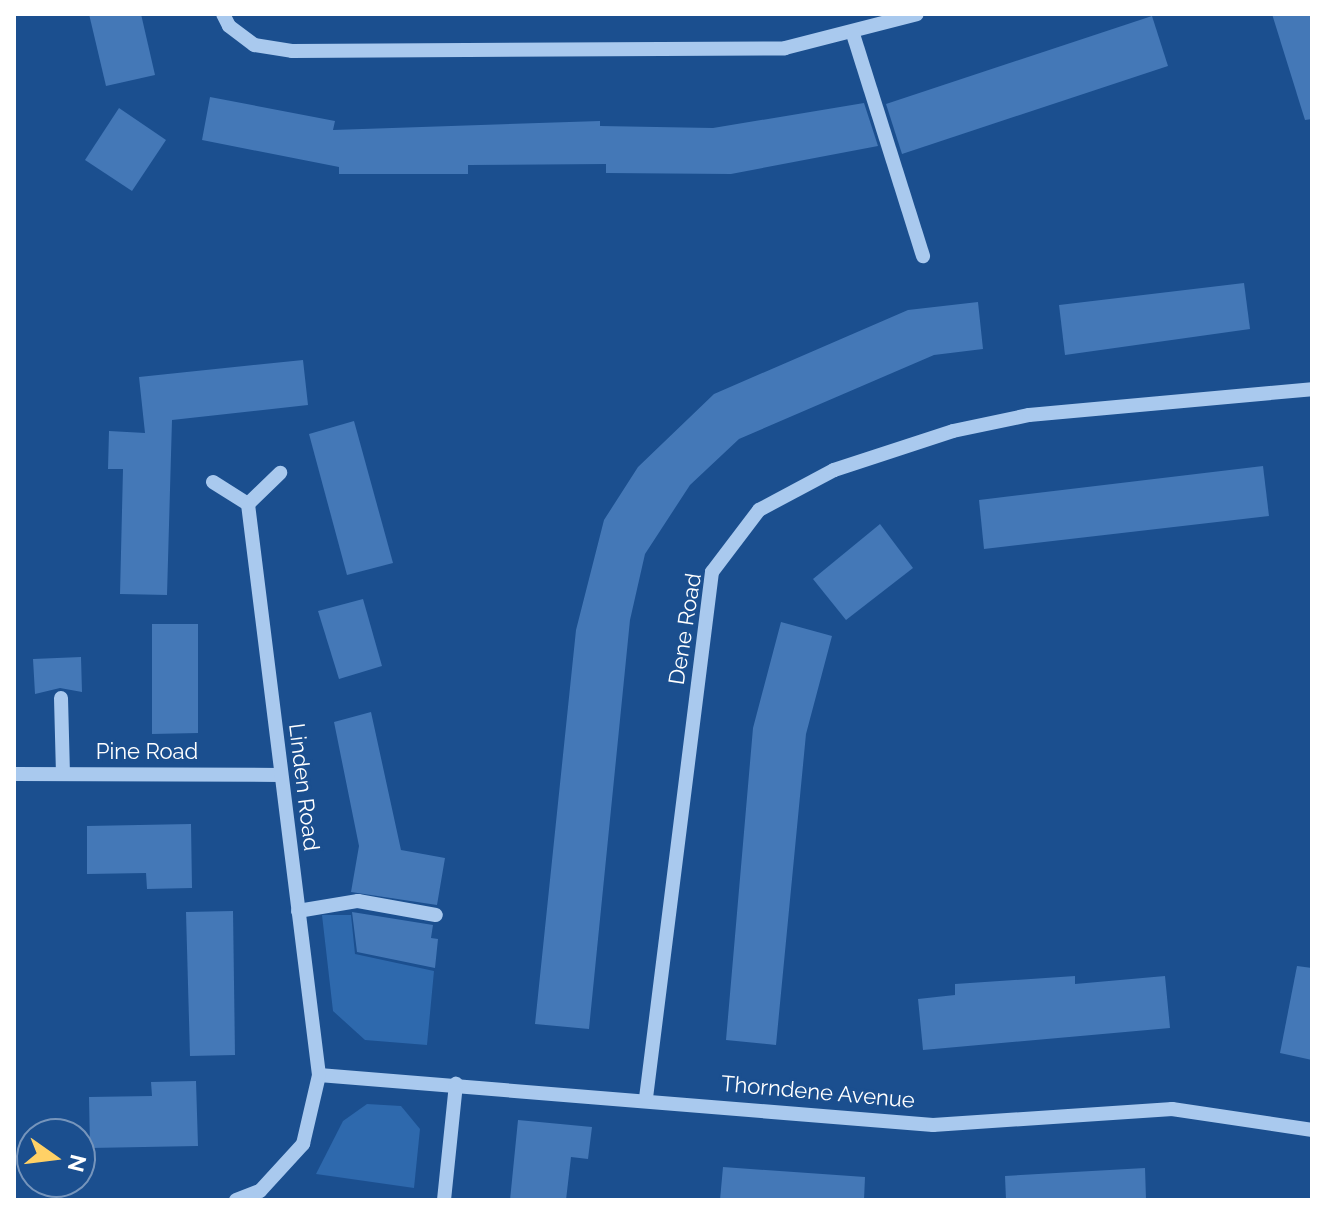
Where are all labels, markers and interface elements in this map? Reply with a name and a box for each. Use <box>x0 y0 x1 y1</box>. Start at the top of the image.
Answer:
street label: Dene Road <box>663 571 707 687</box>
street label: Linden Road <box>283 722 325 852</box>
street label: Pine Road <box>96 739 198 765</box>
street label: Thorndene Avenue <box>720 1070 916 1114</box>
north arrow <box>16 1118 96 1198</box>
text: N <box>63 1152 92 1175</box>

